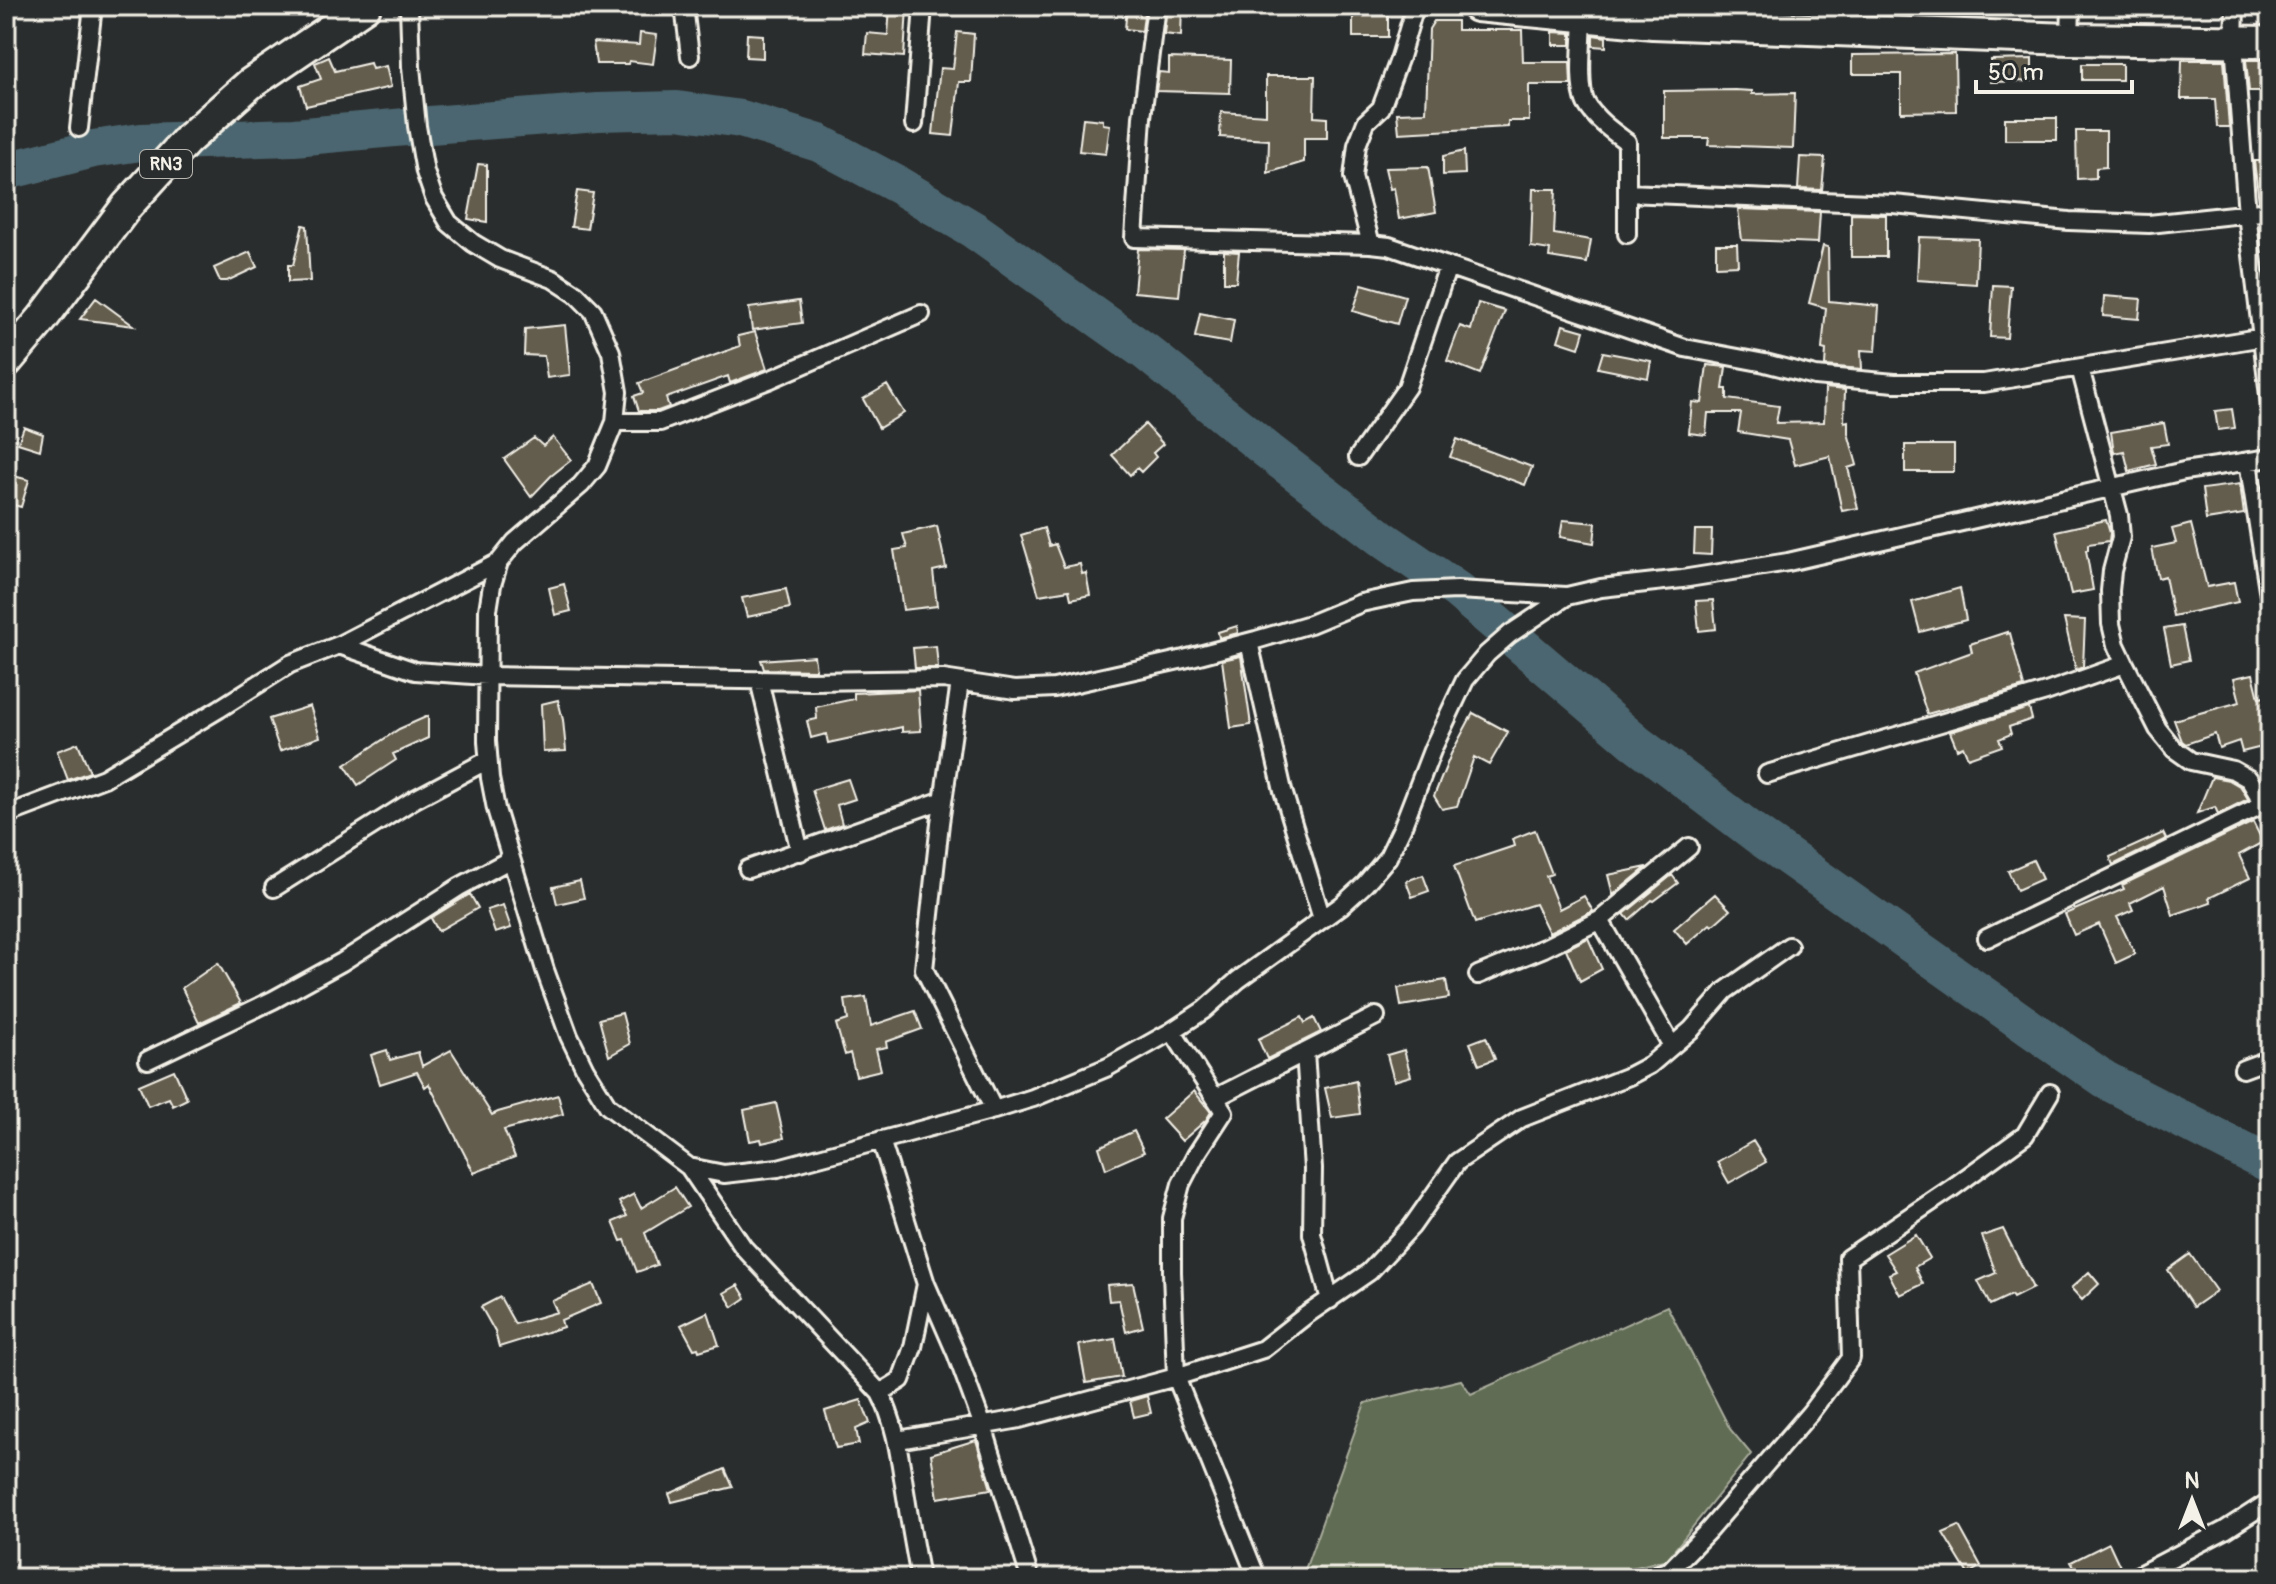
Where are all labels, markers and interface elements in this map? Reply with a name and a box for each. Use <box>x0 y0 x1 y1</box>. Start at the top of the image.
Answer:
scale bar <box>1976 44 2132 94</box>
text: 50 m <box>1988 58 2044 87</box>
road number: RN3 <box>140 150 192 178</box>
north arrow <box>2152 1460 2232 1540</box>
text: N <box>2185 1467 2200 1495</box>

